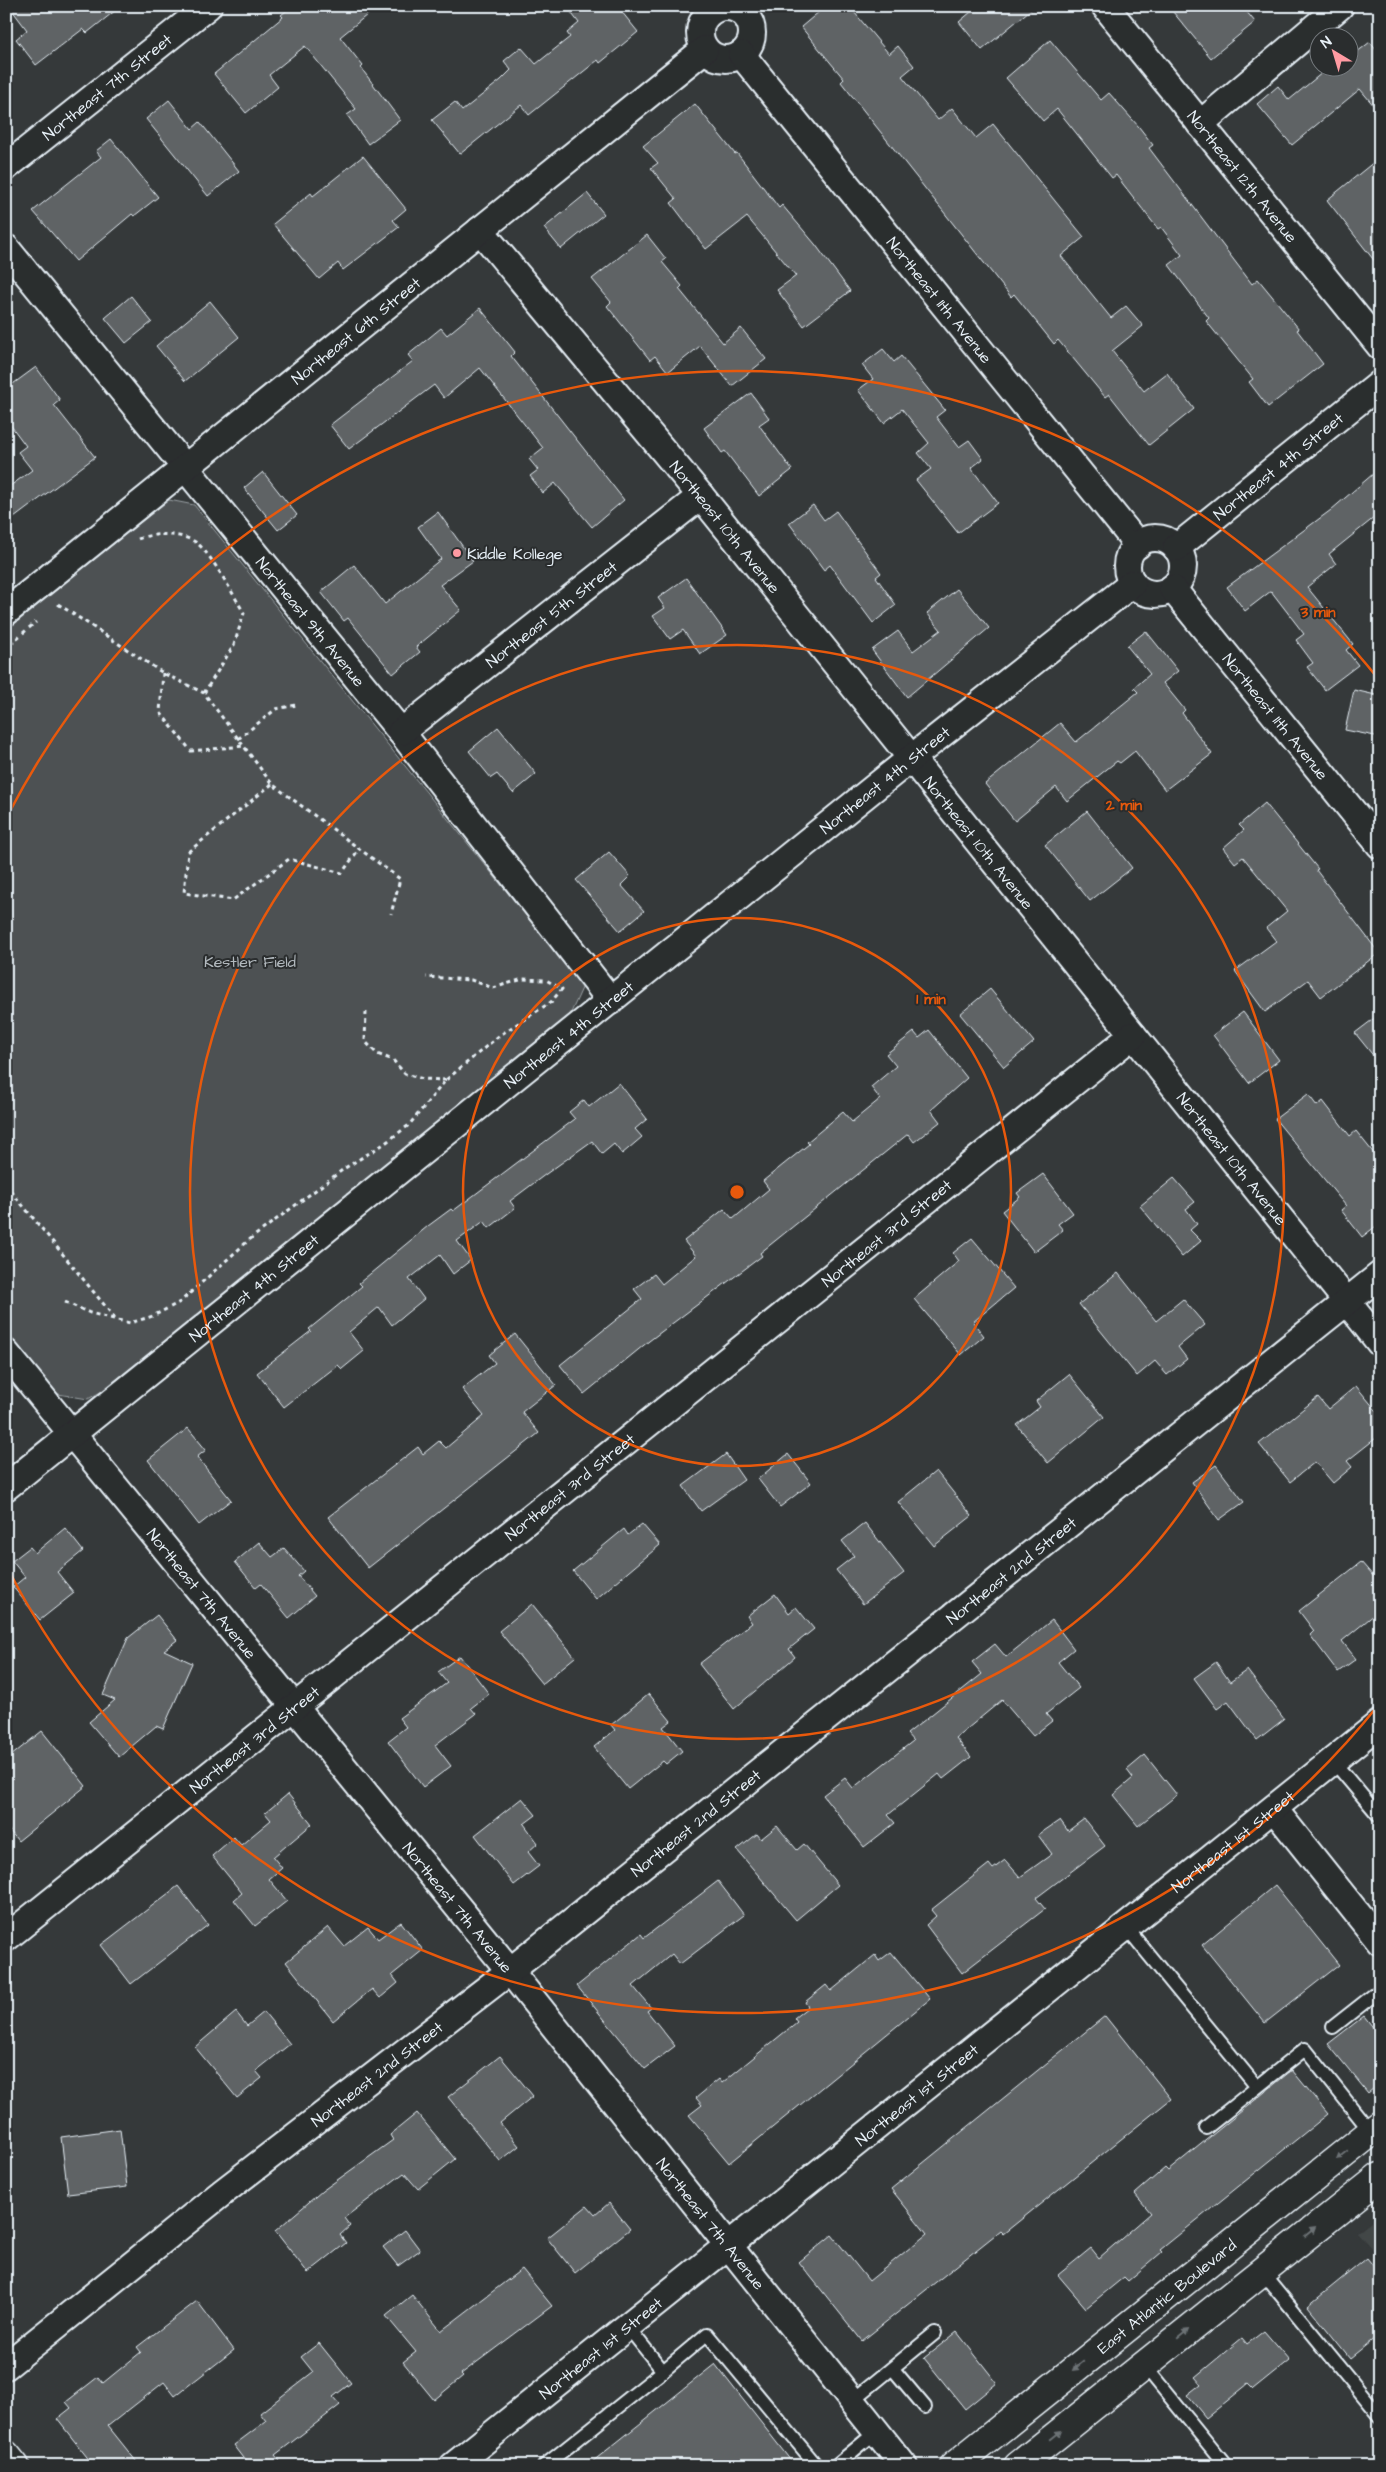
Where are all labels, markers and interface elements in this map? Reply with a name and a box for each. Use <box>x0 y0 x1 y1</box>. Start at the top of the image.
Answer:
north arrow <box>1308 28 1358 78</box>
street label: Northeast 7th Street <box>38 29 177 146</box>
text: N <box>1317 32 1336 53</box>
street label: Northeast 12th Avenue <box>1182 106 1302 248</box>
street label: Northeast 11th Avenue <box>881 232 997 369</box>
street label: Northeast 6th Street <box>287 272 426 390</box>
street label: Northeast 4th Street <box>1209 407 1349 526</box>
street label: Northeast 10th Avenue <box>664 456 785 599</box>
place label: Kiddle Kollege <box>467 543 563 566</box>
marker: Kiddle Kollege <box>451 547 463 559</box>
street label: Northeast 9th Avenue <box>250 552 370 692</box>
street label: Northeast 5th Street <box>481 556 622 673</box>
text: 3 min <box>1299 602 1336 623</box>
street label: Northeast 11th Avenue <box>1217 649 1333 785</box>
street label: Northeast 4th Street <box>816 721 955 839</box>
street label: Northeast 10th Avenue <box>918 772 1038 915</box>
text: 2 min <box>1105 795 1143 816</box>
park label: Kestler Field <box>204 951 296 973</box>
street label: Northeast 4th Street <box>499 976 639 1094</box>
text: 1 min <box>916 989 946 1010</box>
street label: Northeast 10th Avenue <box>1171 1088 1292 1231</box>
street label: Northeast 3rd Street <box>817 1174 957 1292</box>
centre of rings <box>728 1183 746 1201</box>
street label: Northeast 4th Street <box>185 1229 324 1347</box>
street label: Northeast 3rd Street <box>500 1428 640 1546</box>
street label: Northeast 2nd Street <box>942 1512 1082 1630</box>
street label: Northeast 7th Avenue <box>141 1524 261 1664</box>
street label: Northeast 3rd Street <box>185 1681 325 1799</box>
street label: Northeast 2nd Street <box>626 1764 766 1882</box>
street label: Northeast 1st Street <box>1167 1785 1300 1898</box>
street label: Northeast 7th Avenue <box>397 1838 517 1978</box>
street label: Northeast 2nd Street <box>307 2016 448 2132</box>
street label: Northeast 1st Street <box>851 2039 984 2151</box>
one-way arrow <box>1336 2150 1349 2161</box>
street label: Northeast 7th Avenue <box>651 2154 770 2295</box>
one-way arrow <box>1303 2227 1316 2238</box>
street label: East Atlantic Boulevard <box>1093 2234 1241 2359</box>
street label: Northeast 1st Street <box>535 2292 668 2405</box>
one-way arrow <box>1176 2328 1189 2339</box>
one-way arrow <box>1072 2361 1085 2372</box>
one-way arrow <box>1050 2430 1063 2441</box>

